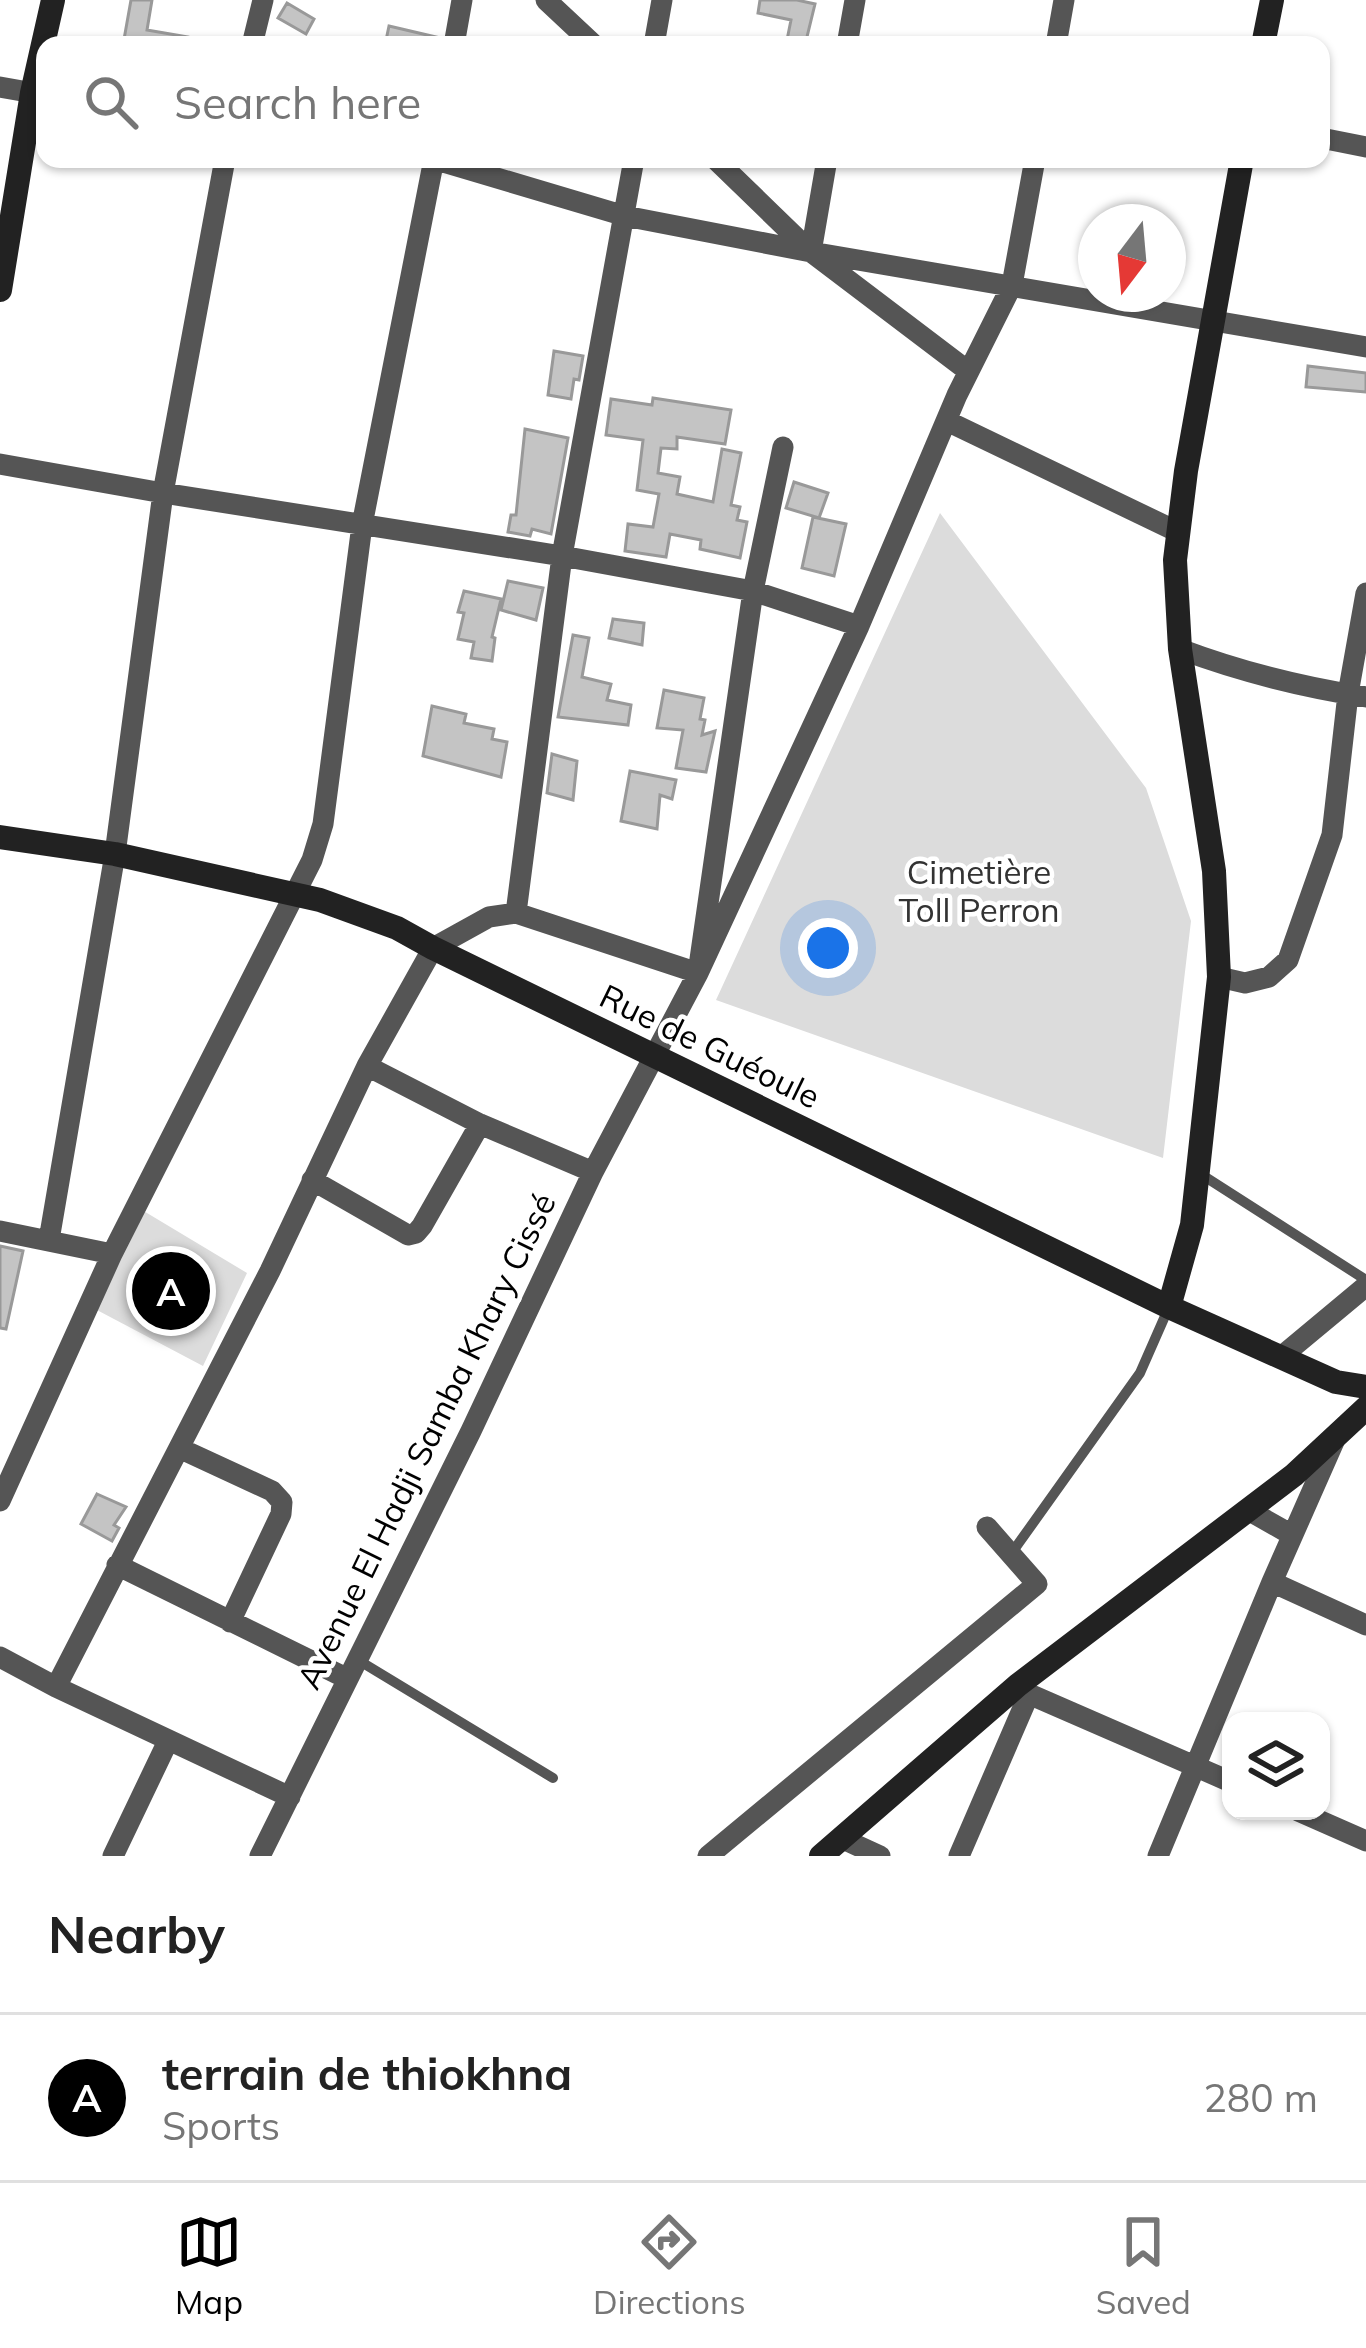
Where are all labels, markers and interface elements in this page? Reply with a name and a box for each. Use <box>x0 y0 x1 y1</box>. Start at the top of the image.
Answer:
search box <box>36 36 1330 168</box>
icon: search <box>78 69 144 135</box>
text: Search here <box>174 74 421 130</box>
north arrow <box>1078 204 1186 312</box>
park label: Cimetière Toll Perron <box>898 851 1060 930</box>
your location <box>798 918 858 978</box>
street label: Rue de Guéoule <box>594 975 827 1116</box>
street label: Avenue El Hadji Samba Khary Cissé <box>287 1186 564 1695</box>
pin: A <box>132 1246 210 1336</box>
map controls <box>1222 1712 1330 1820</box>
button: layers <box>1222 1712 1330 1820</box>
text: Nearby <box>48 1902 225 1966</box>
text: terrain de thiokhna <box>162 2045 572 2101</box>
text: A <box>72 2073 102 2122</box>
text: 280 m <box>1203 2073 1318 2122</box>
text: Sports <box>162 2101 280 2150</box>
tab: Map <box>175 2209 243 2322</box>
tab: Directions <box>593 2209 746 2322</box>
tab: Saved <box>1096 2209 1191 2322</box>

